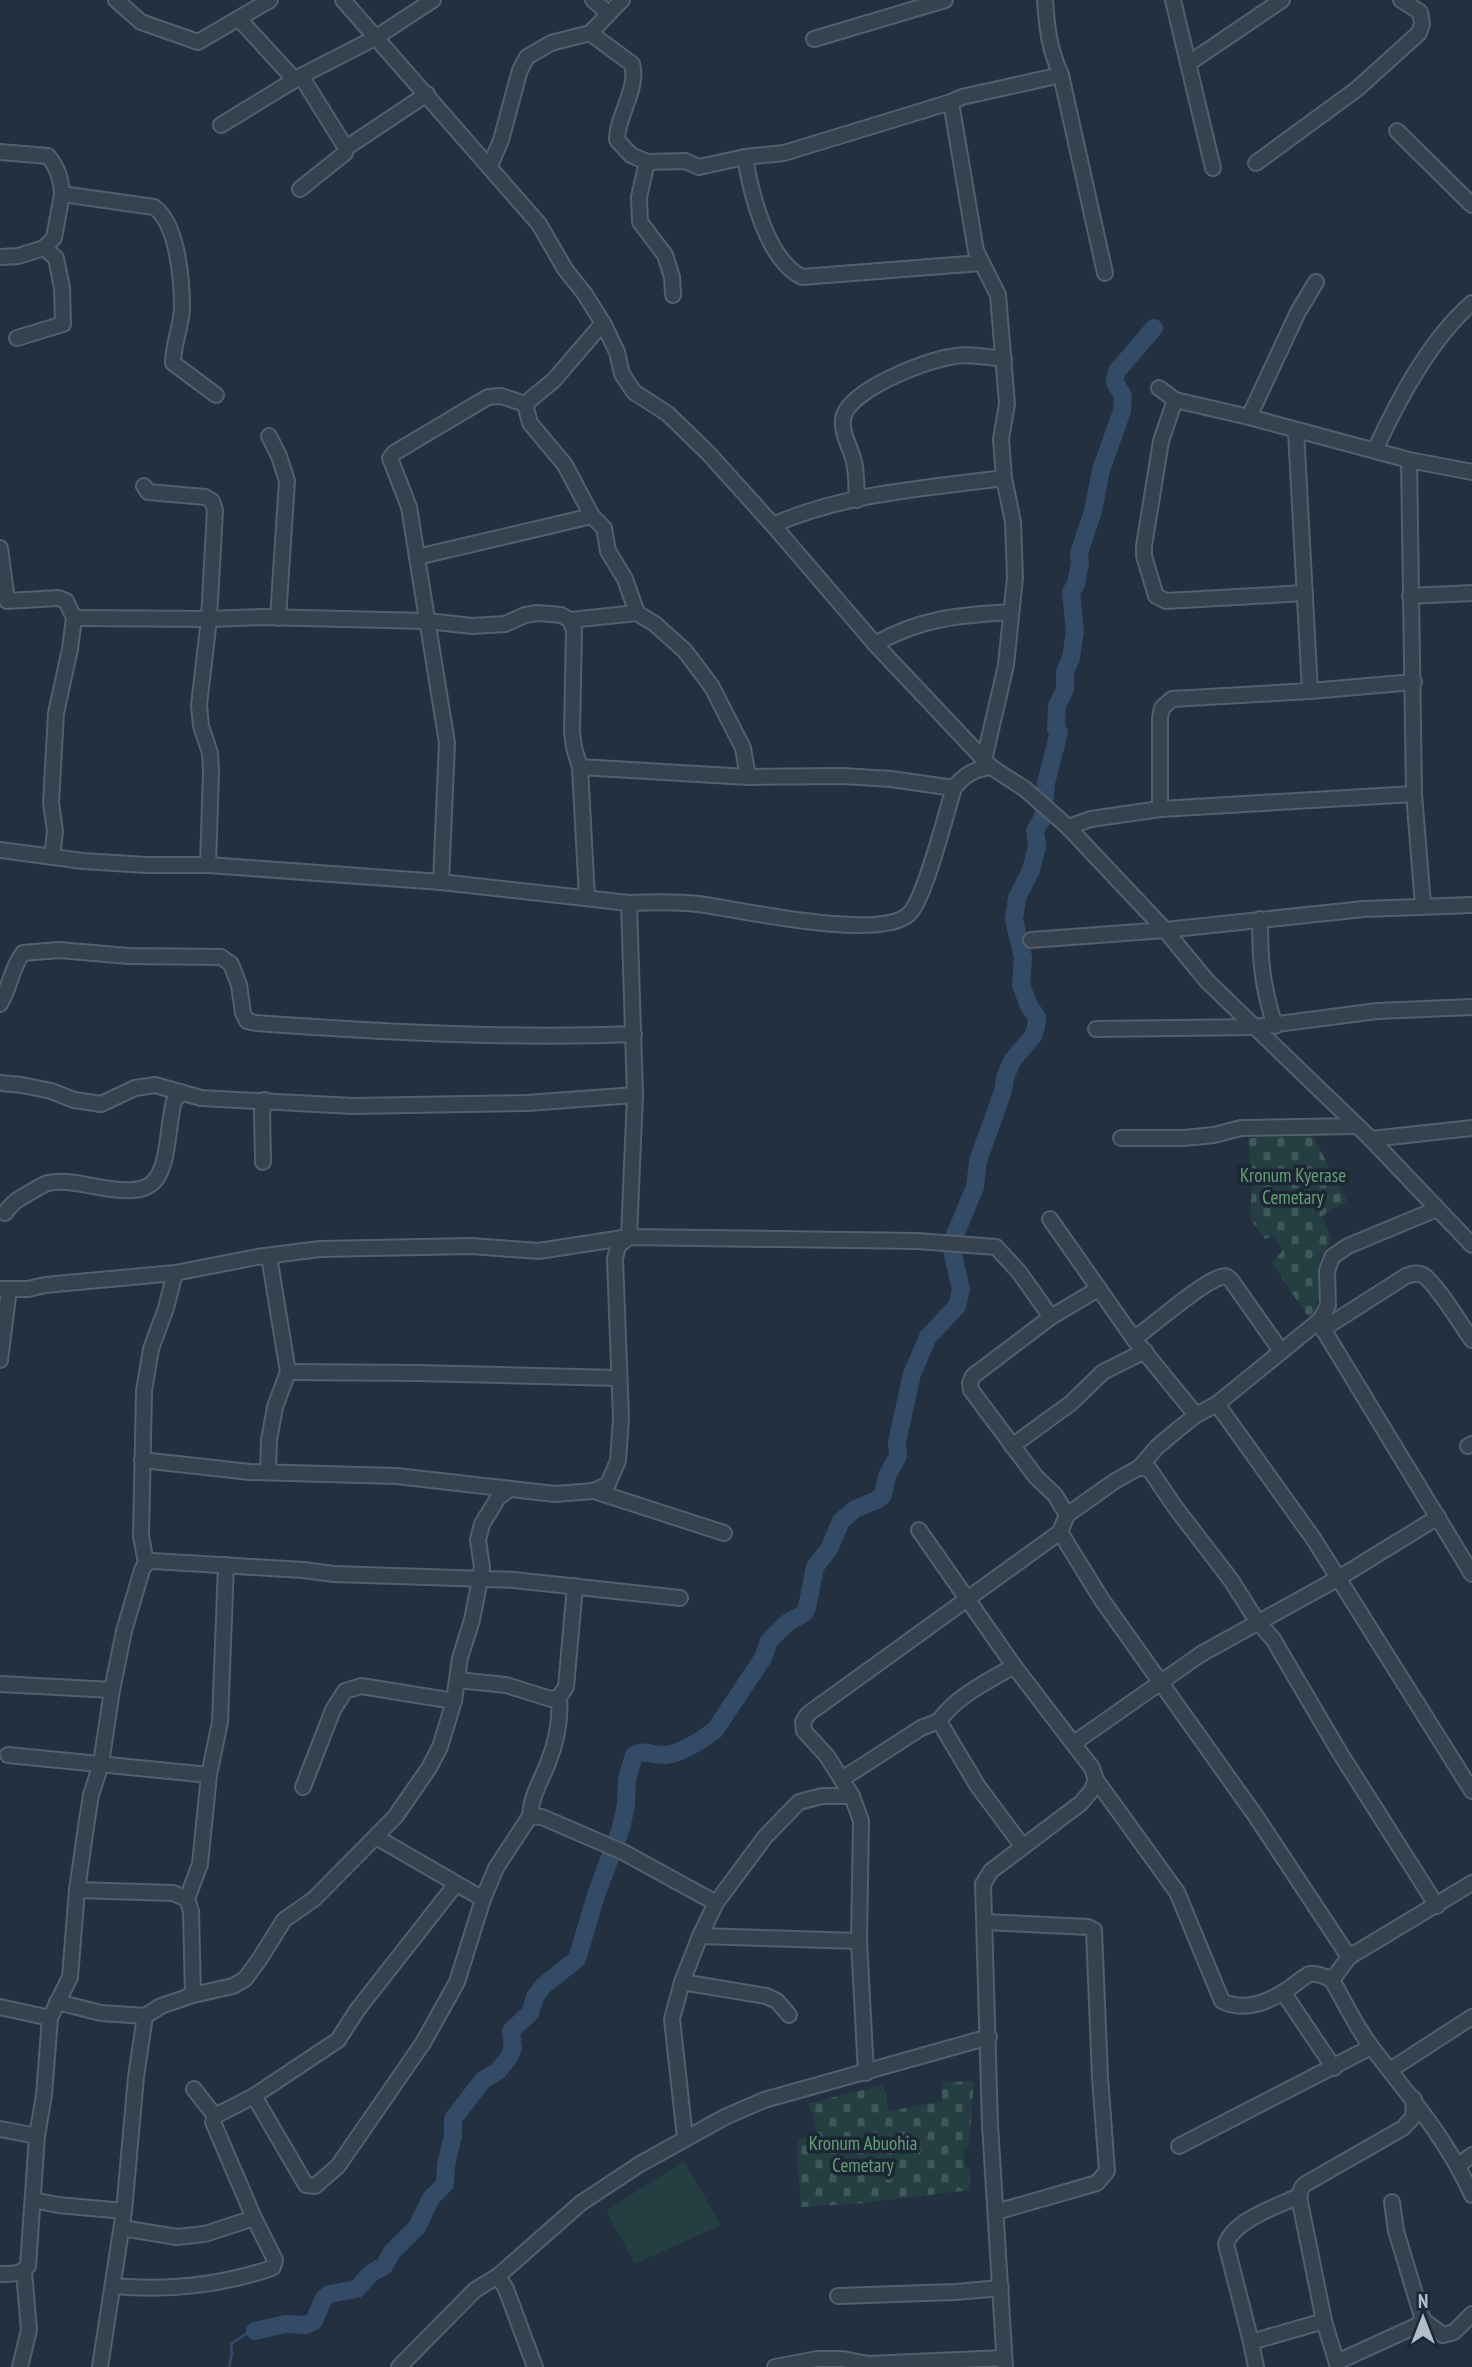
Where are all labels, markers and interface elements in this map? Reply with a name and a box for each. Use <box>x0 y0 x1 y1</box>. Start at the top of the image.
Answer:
park label: Kronum Kyerase Cemetary <box>1240 1163 1346 1209</box>
park label: Kronum Abuohia Cemetary <box>809 2131 917 2177</box>
north arrow <box>1388 2283 1458 2353</box>
text: N <box>1418 2289 1428 2313</box>

